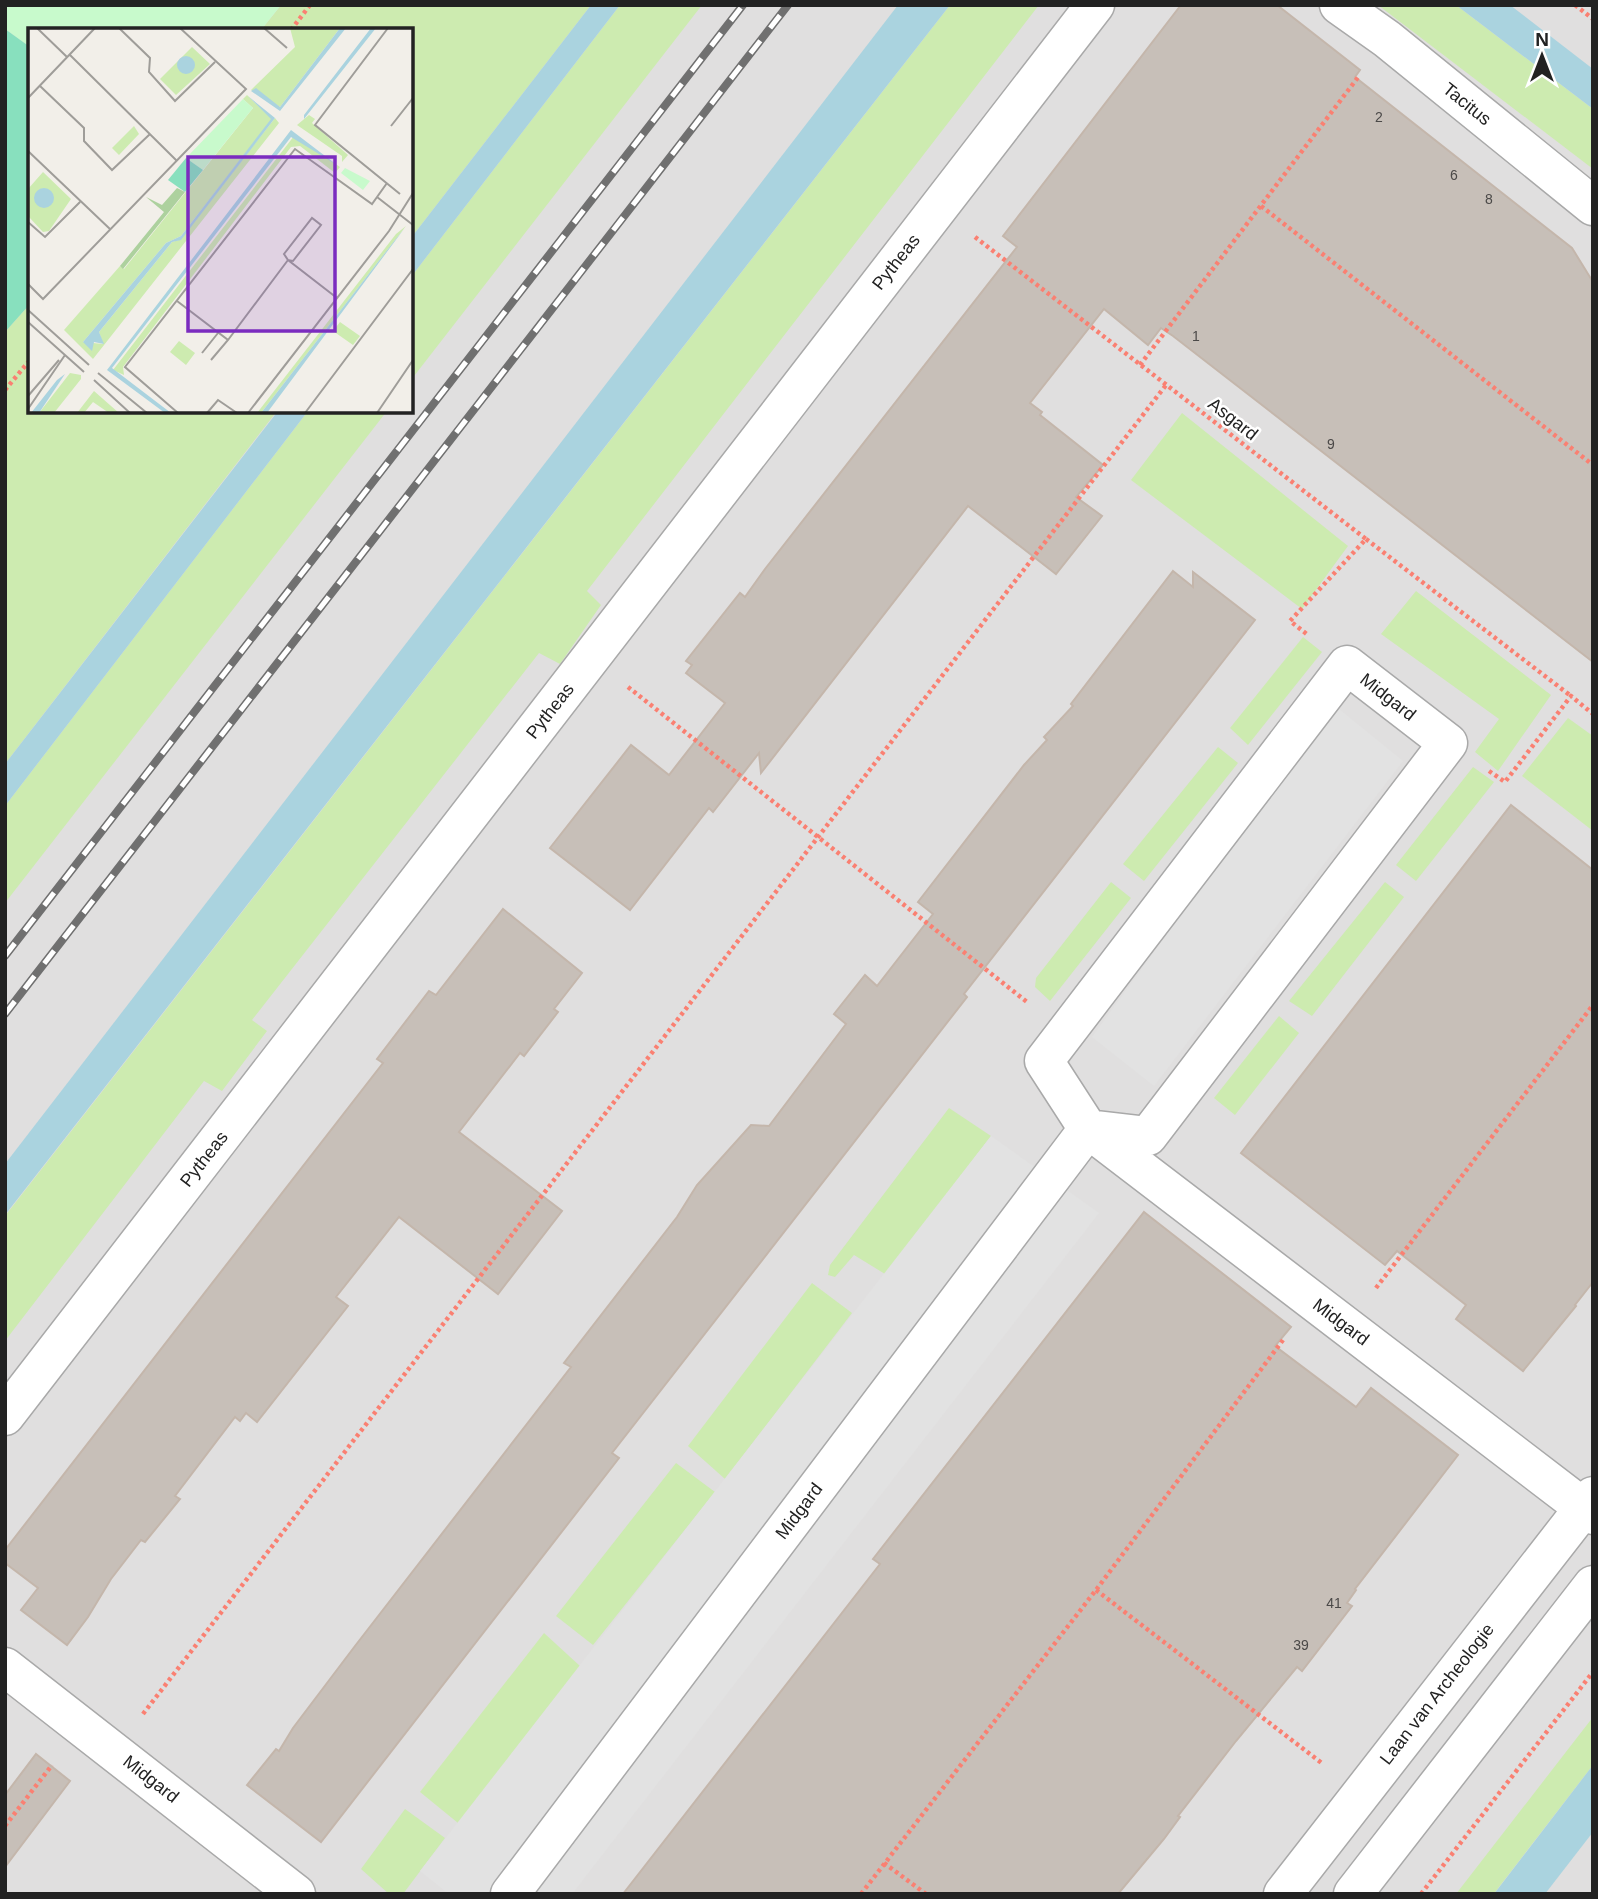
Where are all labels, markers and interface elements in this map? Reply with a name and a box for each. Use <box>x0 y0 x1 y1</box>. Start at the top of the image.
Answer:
north arrow <box>1507 21 1577 91</box>
inset map <box>28 28 413 413</box>
text: N <box>1535 29 1549 50</box>
street label: Tacitus <box>1439 79 1495 129</box>
house number: 2 <box>1375 109 1383 125</box>
house number: 6 <box>1450 167 1458 183</box>
house number: 8 <box>1485 191 1493 207</box>
street label: Pytheas <box>868 230 924 294</box>
house number: 1 <box>1192 328 1200 344</box>
street label: Asgard <box>1204 394 1262 444</box>
house number: 9 <box>1327 436 1335 452</box>
street label: Midgard <box>1356 669 1420 725</box>
street label: Pytheas <box>522 679 578 743</box>
street label: Pytheas <box>176 1127 232 1191</box>
street label: Midgard <box>1309 1294 1373 1350</box>
street label: Midgard <box>771 1479 827 1543</box>
house number: 41 <box>1326 1595 1342 1611</box>
street label: Laan van Archeologie <box>1376 1620 1498 1768</box>
house number: 39 <box>1293 1637 1309 1653</box>
street label: Midgard <box>119 1751 183 1807</box>

